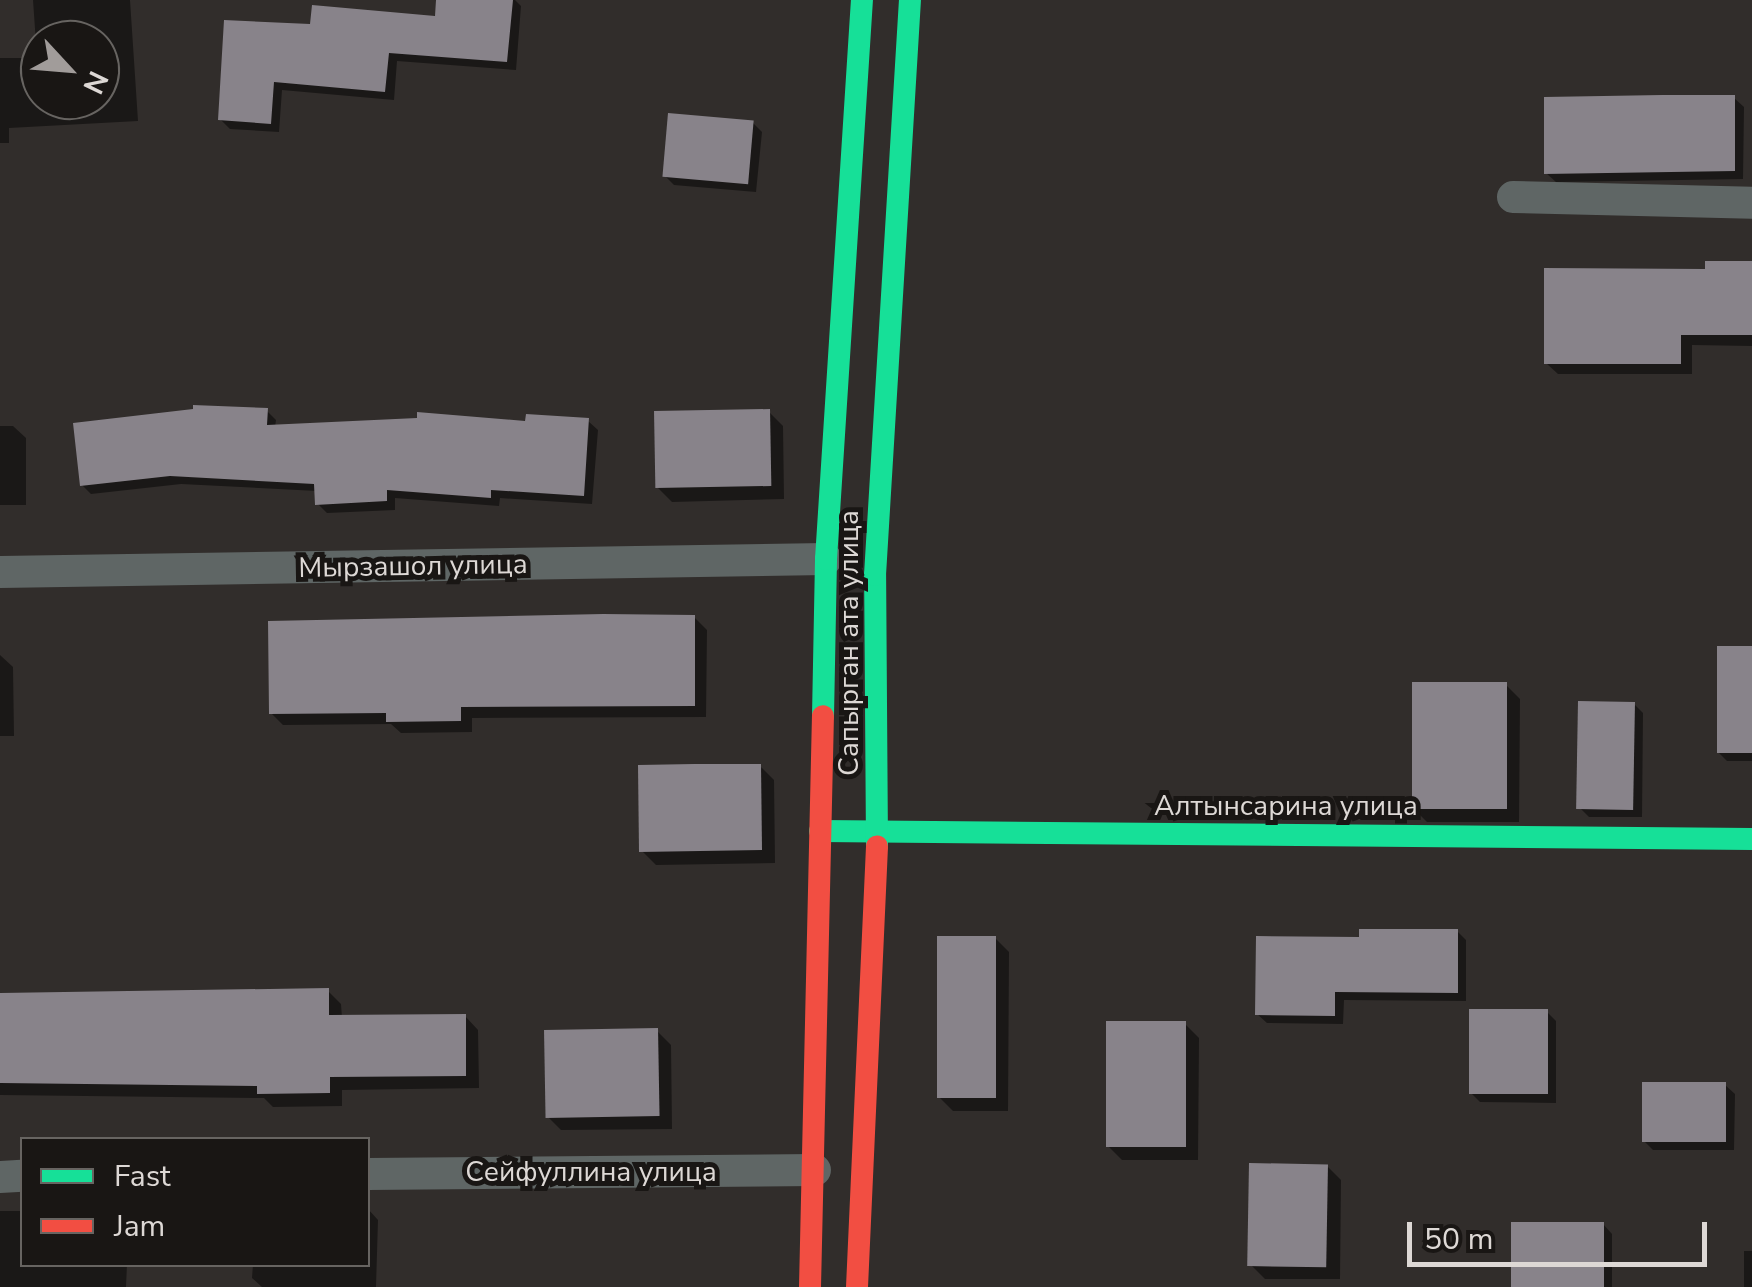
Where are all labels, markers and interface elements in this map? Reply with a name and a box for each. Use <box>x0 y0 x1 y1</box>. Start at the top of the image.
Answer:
north arrow <box>20 20 120 120</box>
text: N <box>73 65 117 100</box>
street label: Сапырган ата улица <box>832 510 866 776</box>
street label: Мырзашол улица <box>298 547 528 585</box>
street label: Алтынсарина улица <box>1154 789 1418 823</box>
legend <box>20 1137 370 1267</box>
street label: Сейфуллина улица <box>465 1155 717 1189</box>
text: Fast <box>114 1156 171 1197</box>
scale bar <box>1412 1202 1712 1264</box>
text: Jam <box>114 1206 165 1247</box>
text: 50 m <box>1424 1219 1493 1260</box>

